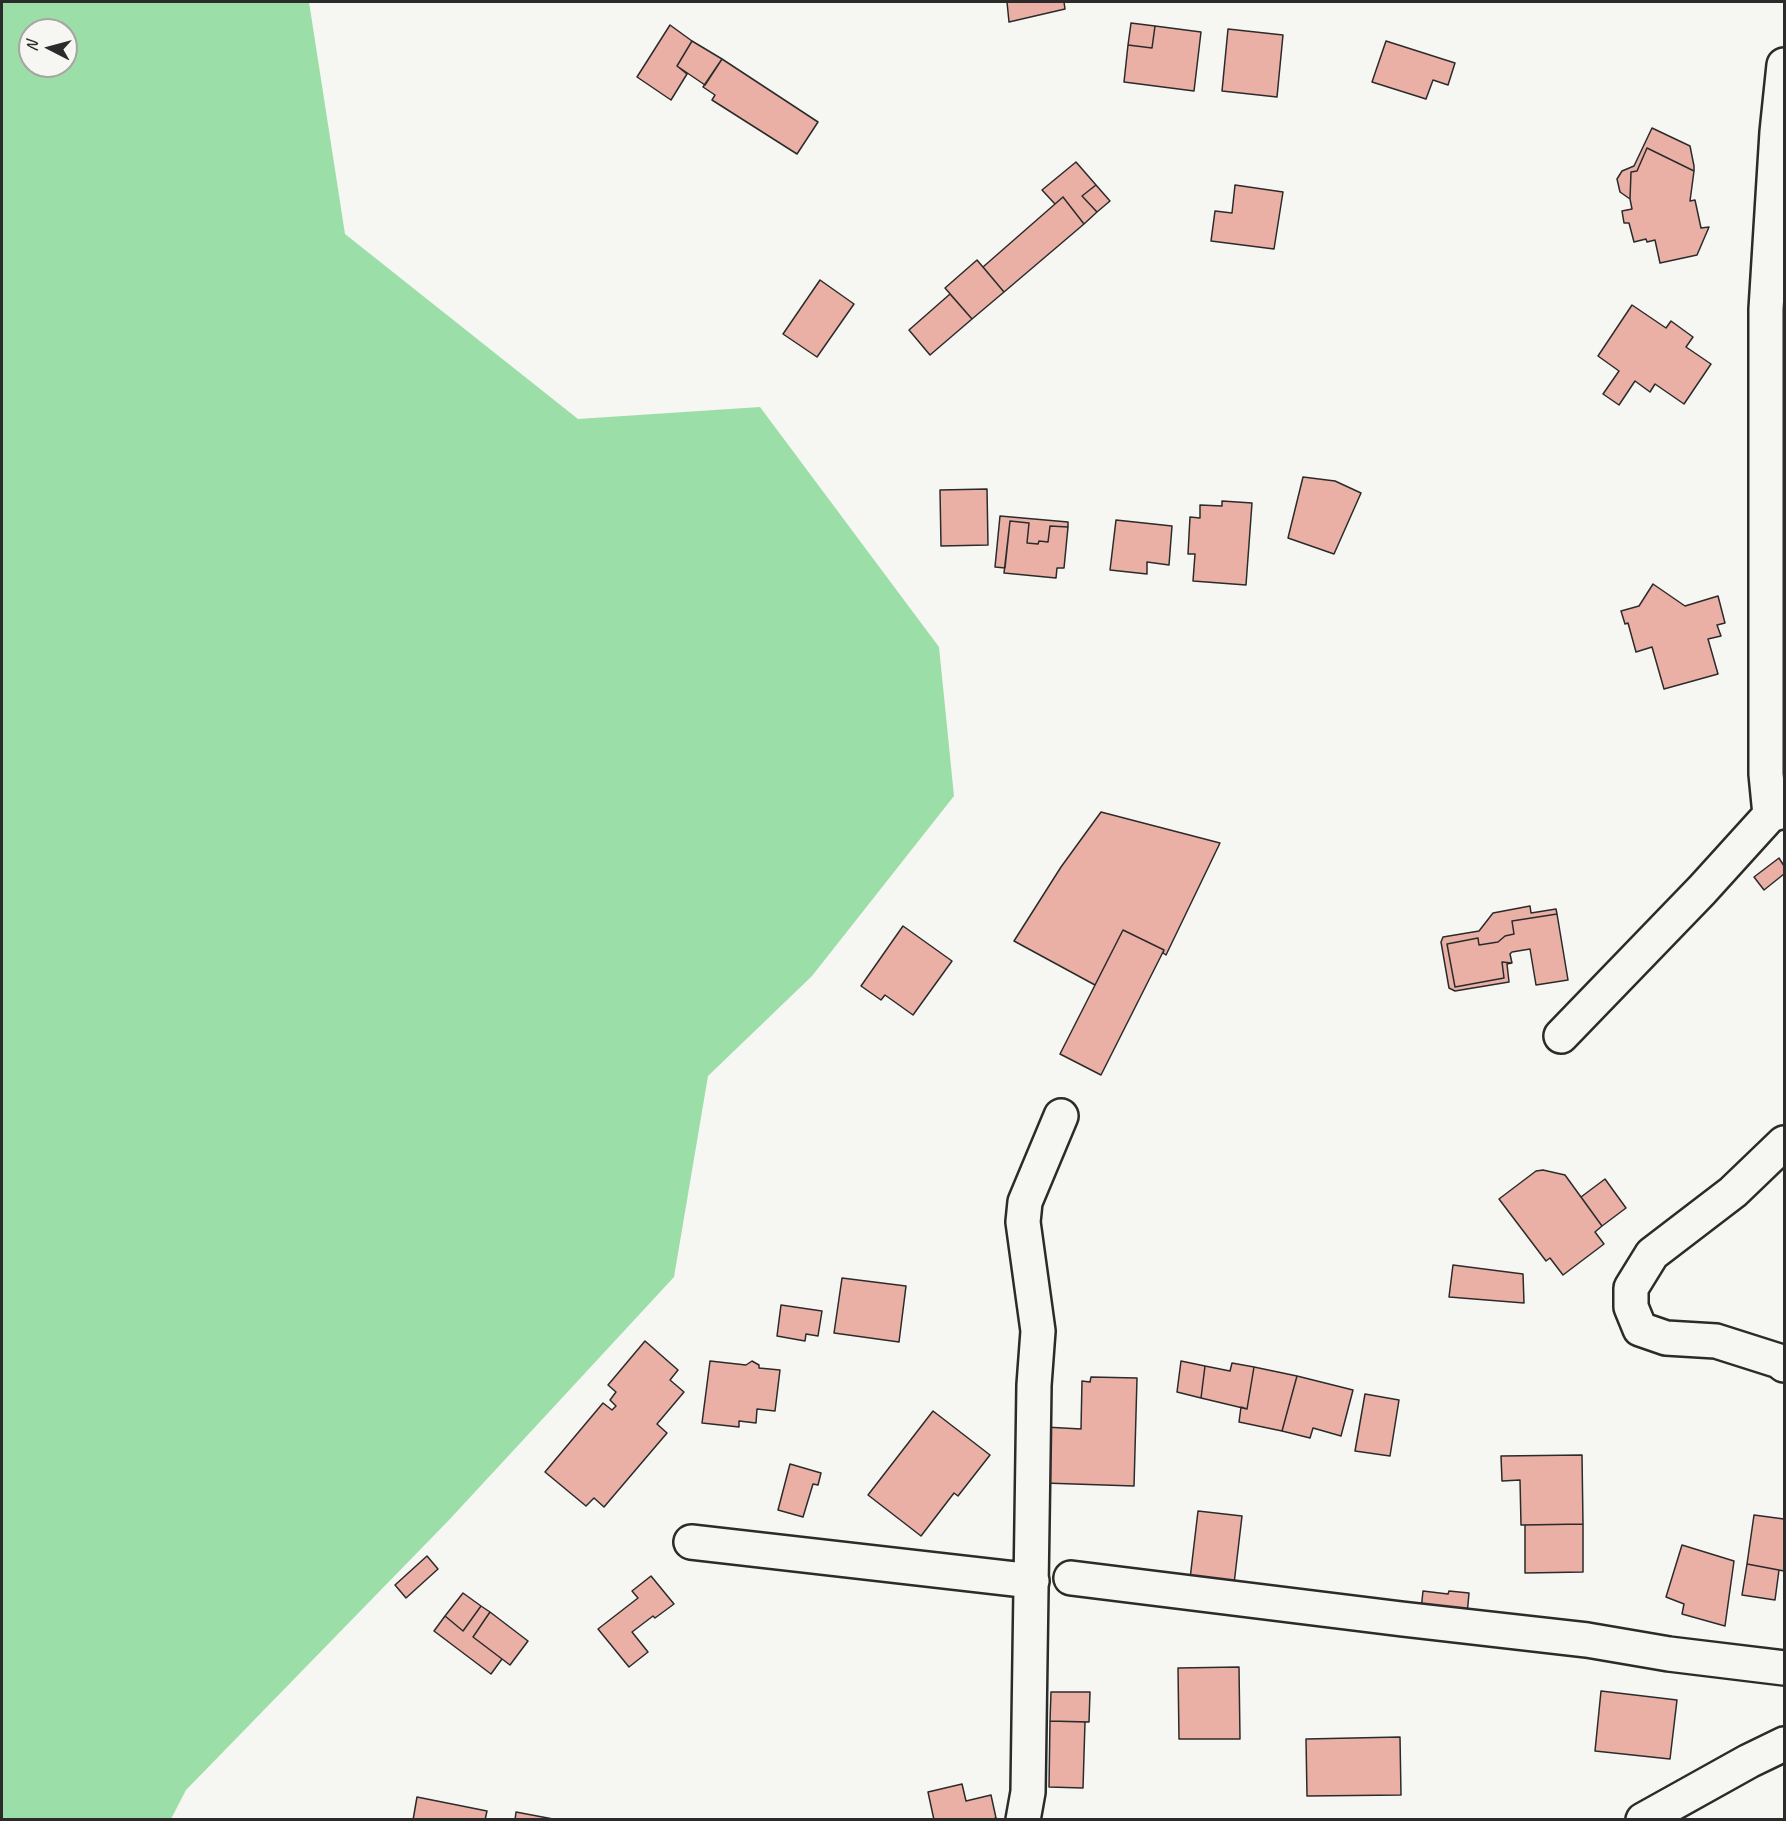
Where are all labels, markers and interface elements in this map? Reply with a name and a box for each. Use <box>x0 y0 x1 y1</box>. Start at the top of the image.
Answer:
north arrow <box>18 18 78 78</box>
text: N <box>22 40 43 52</box>

